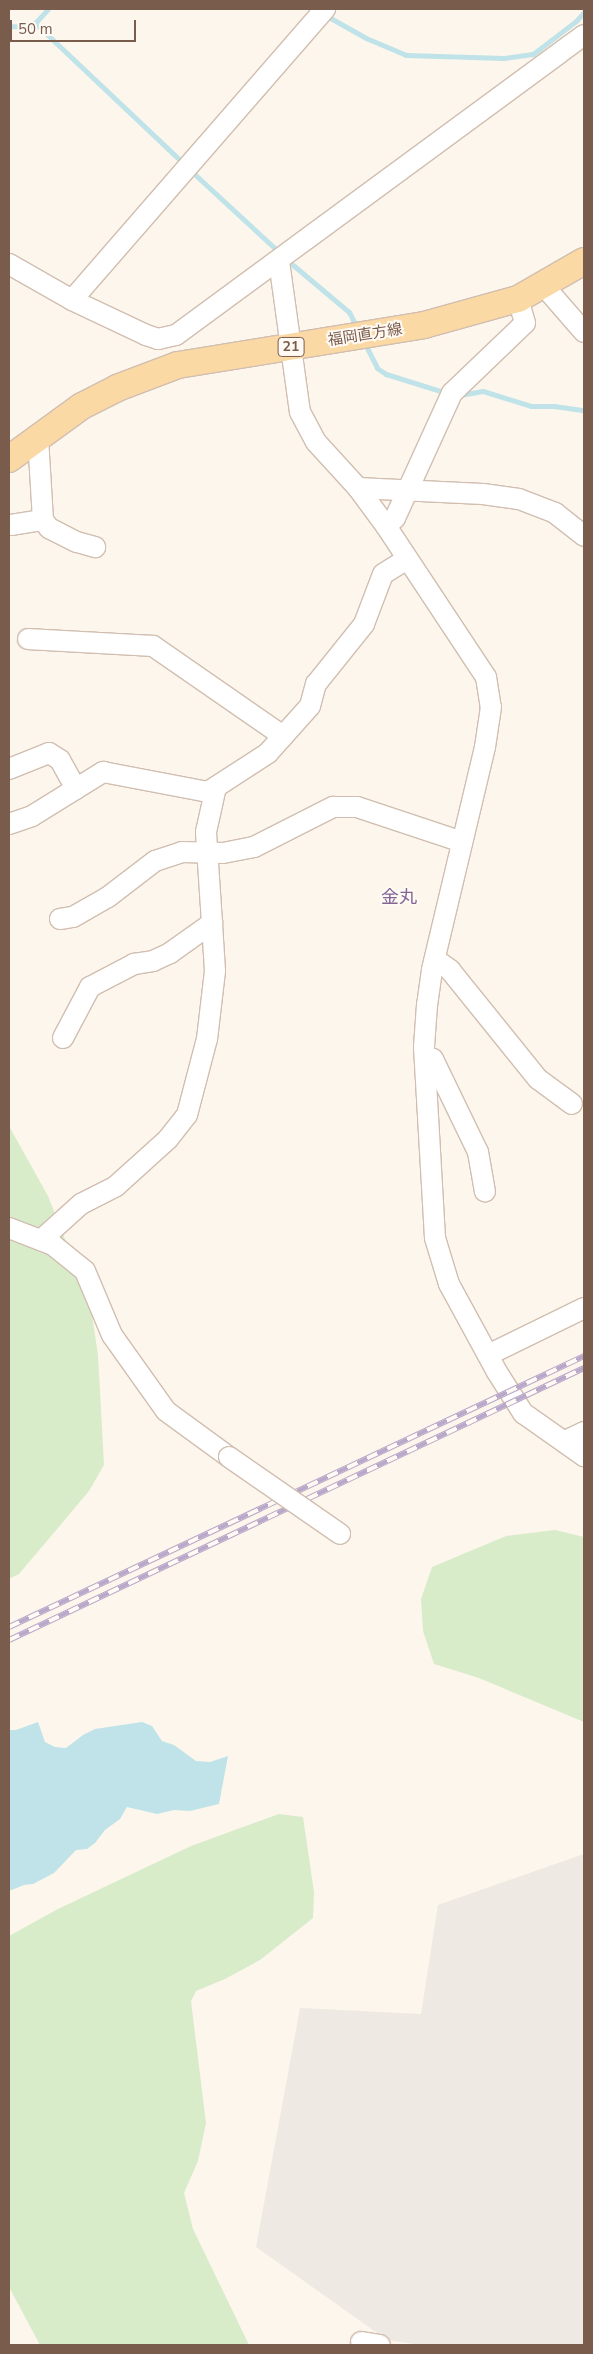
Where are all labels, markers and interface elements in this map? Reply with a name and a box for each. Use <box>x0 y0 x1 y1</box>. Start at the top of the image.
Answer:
scale bar <box>12 10 139 42</box>
text: 50 m <box>18 19 53 39</box>
street label: 福岡直方線 <box>327 320 403 350</box>
road number: 21 <box>277 336 305 358</box>
district label: 金丸 <box>381 886 417 908</box>

